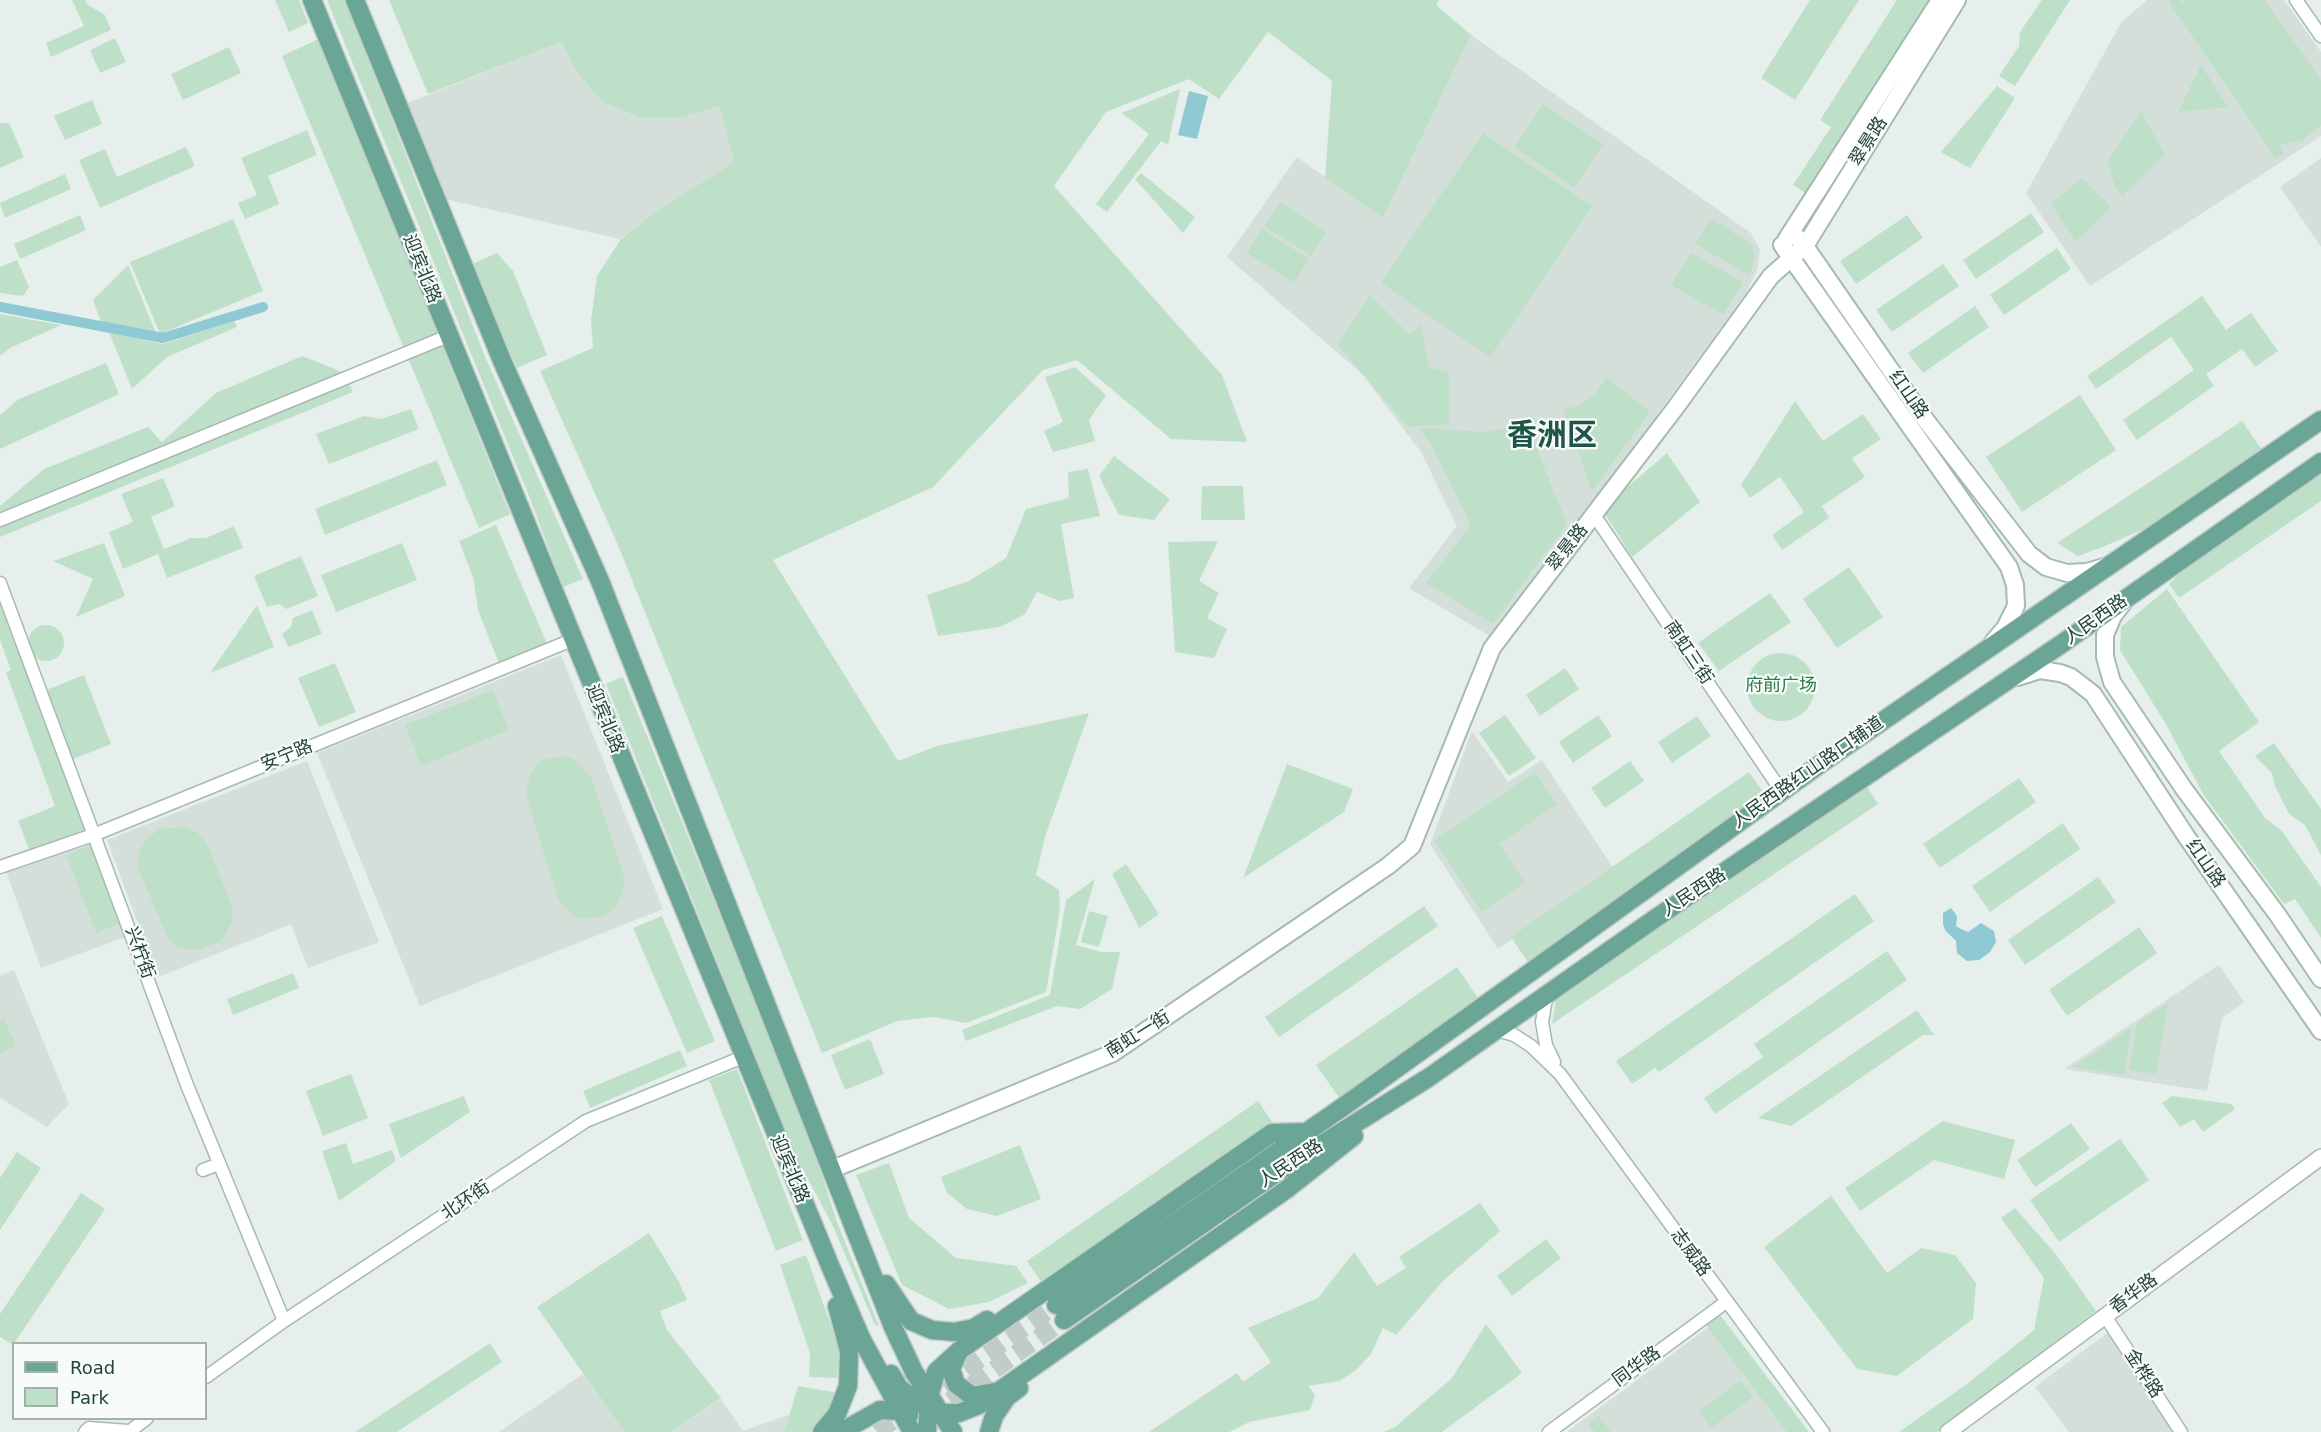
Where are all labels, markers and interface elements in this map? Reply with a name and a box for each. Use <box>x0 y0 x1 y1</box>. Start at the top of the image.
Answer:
street label: 翠景路 <box>1846 113 1892 171</box>
street label: 迎宾北路 <box>398 232 444 306</box>
street label: 红山路 <box>1884 367 1932 423</box>
district label: 香洲区 <box>1507 419 1597 455</box>
street label: 翠景路 <box>1543 520 1593 576</box>
street label: 人民西路 <box>2060 591 2132 649</box>
street label: 南虹三街 <box>1659 617 1717 689</box>
park label: 府前广场 <box>1745 675 1817 697</box>
street label: 迎宾北路 <box>581 682 627 756</box>
street label: 人民西路红山路口辅道 <box>1728 713 1888 833</box>
street label: 安宁路 <box>258 736 316 776</box>
street label: 红山路 <box>2181 836 2229 892</box>
street label: 人民西路 <box>1658 864 1730 922</box>
street label: 兴柠街 <box>120 924 158 982</box>
street label: 南虹一街 <box>1102 1007 1174 1063</box>
street label: 迎宾北路 <box>765 1132 813 1206</box>
street label: 人民西路 <box>1255 1135 1327 1193</box>
street label: 北环街 <box>438 1177 494 1225</box>
street label: 志威路 <box>1665 1225 1715 1281</box>
street label: 香华路 <box>2106 1269 2162 1319</box>
legend <box>12 1342 207 1420</box>
street label: 同华路 <box>1609 1342 1665 1392</box>
street label: 金桦路 <box>2119 1345 2167 1403</box>
text: Road <box>70 1357 115 1378</box>
text: Park <box>70 1387 109 1408</box>

